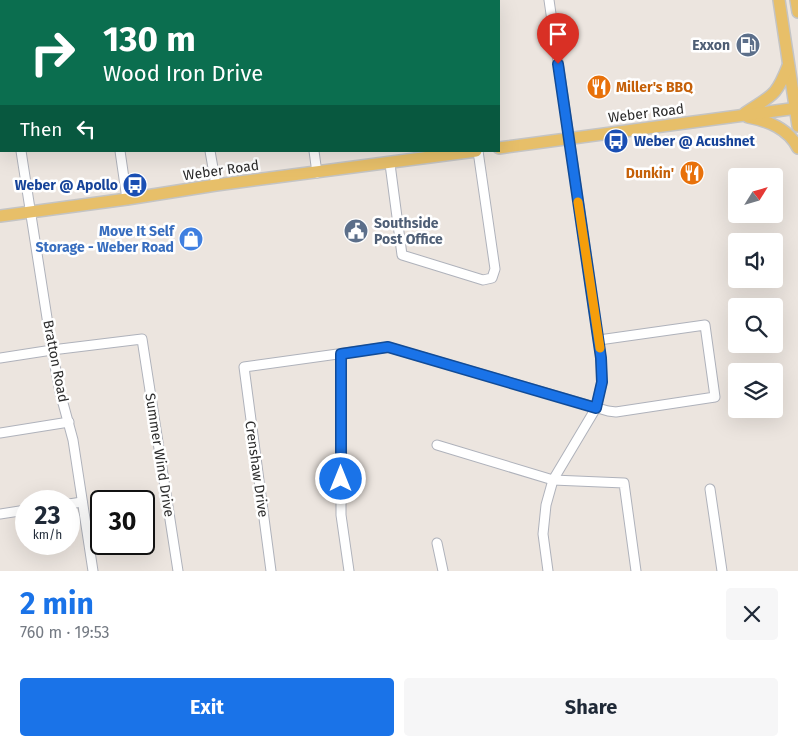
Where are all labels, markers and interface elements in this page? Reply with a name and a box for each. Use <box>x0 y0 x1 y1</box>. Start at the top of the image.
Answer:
pin <box>537 13 579 64</box>
text: 130 m <box>103 18 196 60</box>
icon: right <box>20 20 85 85</box>
icon: arrive <box>544 20 572 48</box>
fuel station icon: Exxon <box>735 32 761 58</box>
place label: Exxon <box>692 37 730 54</box>
text: Wood Iron Drive <box>103 60 263 87</box>
restaurant icon: Miller's BBQ <box>586 74 612 100</box>
place label: Miller's BBQ <box>616 79 693 96</box>
street label: Weber Road <box>607 100 685 127</box>
icon: left <box>72 115 100 143</box>
text: Then <box>20 118 62 141</box>
bus stop icon: Weber @ Acushnet <box>603 128 629 154</box>
place label: Weber @ Acushnet <box>634 133 756 150</box>
street label: Weber Road <box>182 157 260 184</box>
restaurant icon: Dunkin' <box>679 160 705 186</box>
place label: Dunkin' <box>626 165 674 182</box>
north arrow <box>728 168 782 222</box>
map controls <box>728 168 783 418</box>
bus stop icon: Weber @ Apollo <box>122 172 148 198</box>
place label: Weber @ Apollo <box>15 177 118 194</box>
place label: Southside Post Office <box>374 215 443 248</box>
public building icon: Southside Post Office <box>343 218 369 244</box>
place label: Move It Self Storage - Weber Road <box>36 223 176 256</box>
shop icon: Move It Self Storage - Weber Road <box>178 226 204 252</box>
button: sound <box>728 233 783 288</box>
button: search <box>728 298 783 353</box>
street label: Bratton Road <box>39 319 72 404</box>
button: layers <box>728 363 783 418</box>
street label: Summer Wind Drive <box>141 392 178 518</box>
street label: Crenshaw Drive <box>241 420 272 518</box>
position arrow <box>314 452 366 504</box>
speed limit sign: 30 <box>90 490 155 555</box>
text: 23 <box>35 501 60 531</box>
text: km/h <box>33 528 62 542</box>
text: 2 min <box>20 586 94 622</box>
button: close <box>726 588 778 640</box>
text: 760 m · 19:53 <box>20 623 110 642</box>
button: Exit <box>20 678 394 736</box>
button: Share <box>404 678 778 736</box>

